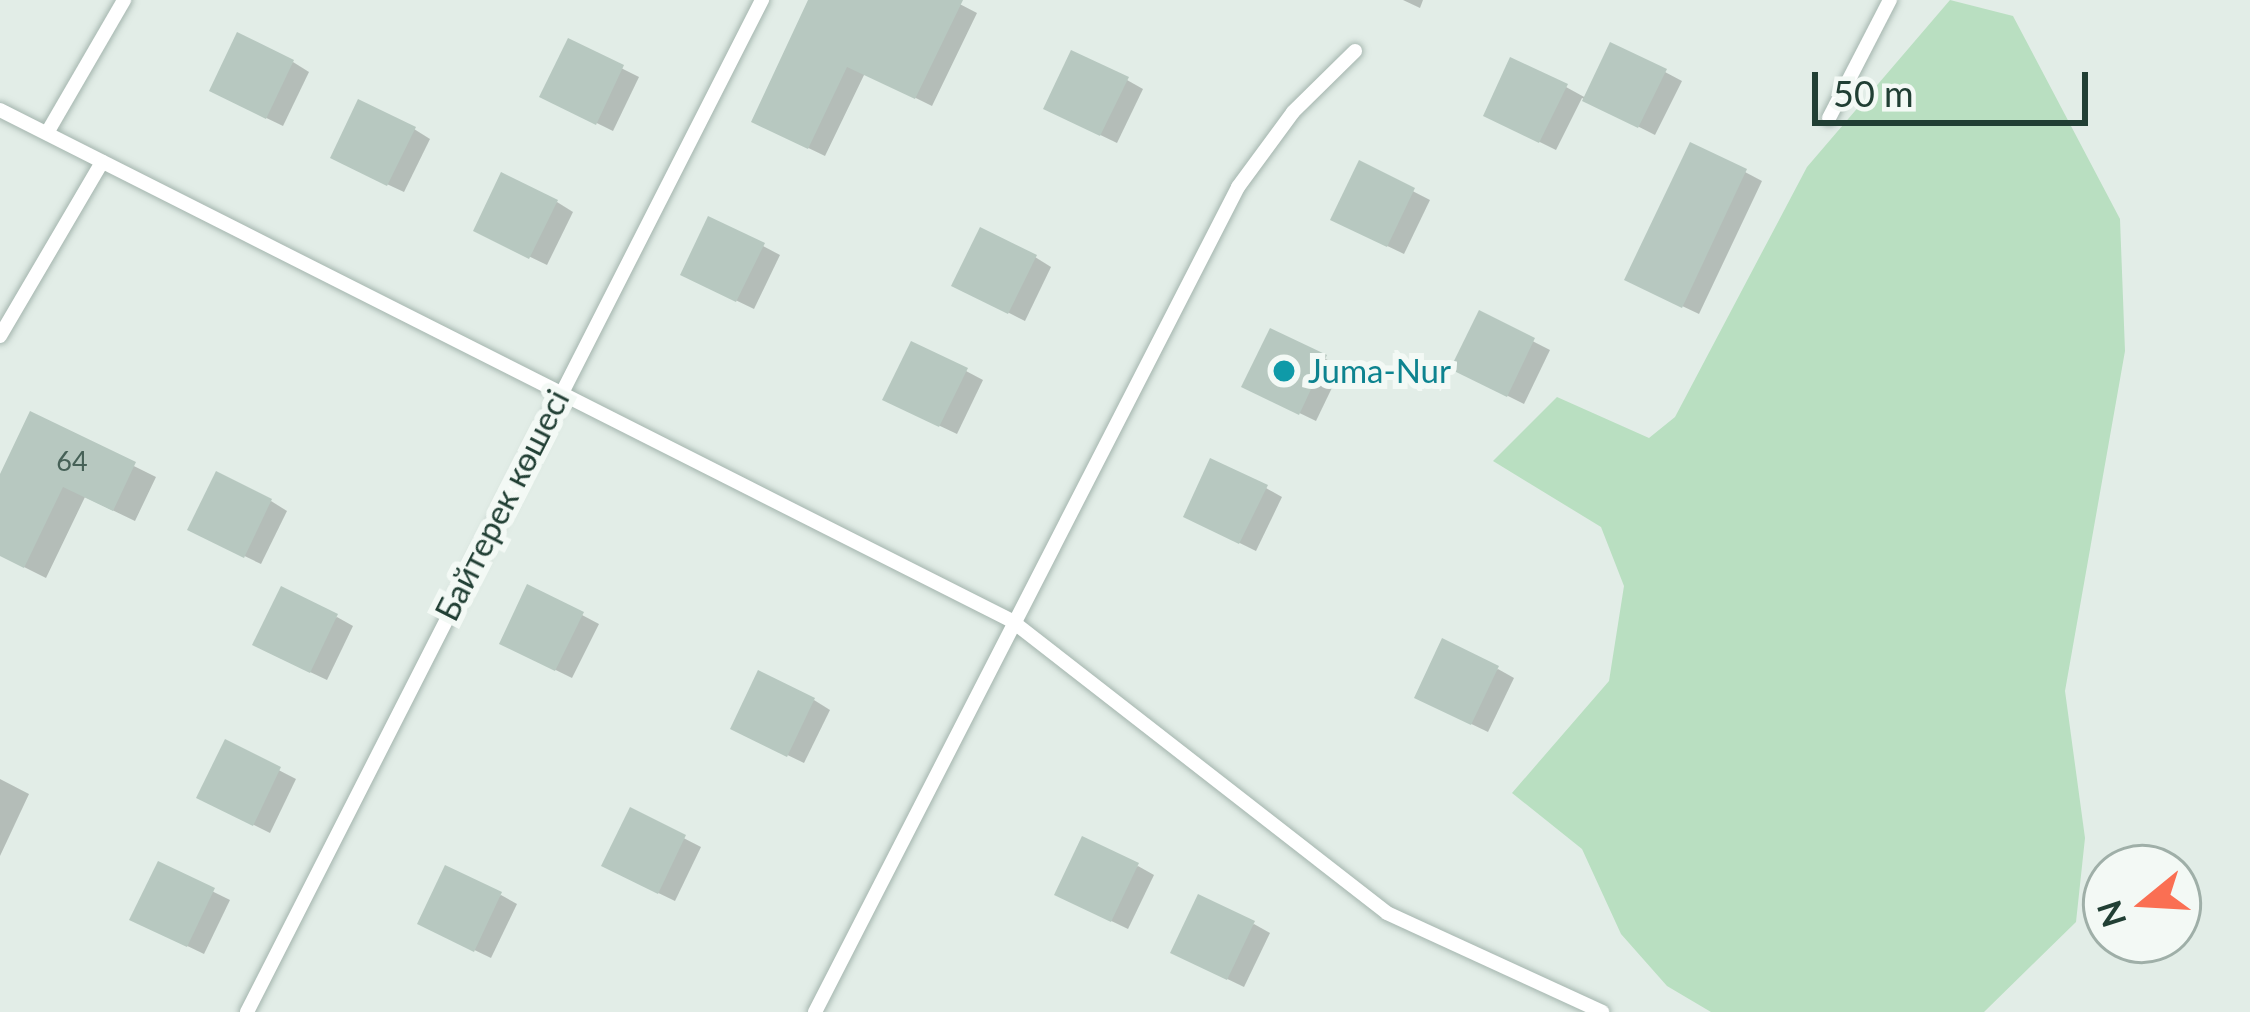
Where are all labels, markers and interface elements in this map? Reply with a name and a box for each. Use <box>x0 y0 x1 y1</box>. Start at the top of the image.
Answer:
scale bar <box>1818 48 2094 122</box>
text: 50 m <box>1833 71 1914 115</box>
place label: Juma-Nur <box>1308 351 1451 391</box>
marker: Juma-Nur <box>1271 358 1297 384</box>
street label: Байтерек көшесі <box>427 383 577 627</box>
house number: 64 <box>56 445 88 477</box>
north arrow <box>2082 844 2202 964</box>
text: N <box>2088 896 2134 932</box>

